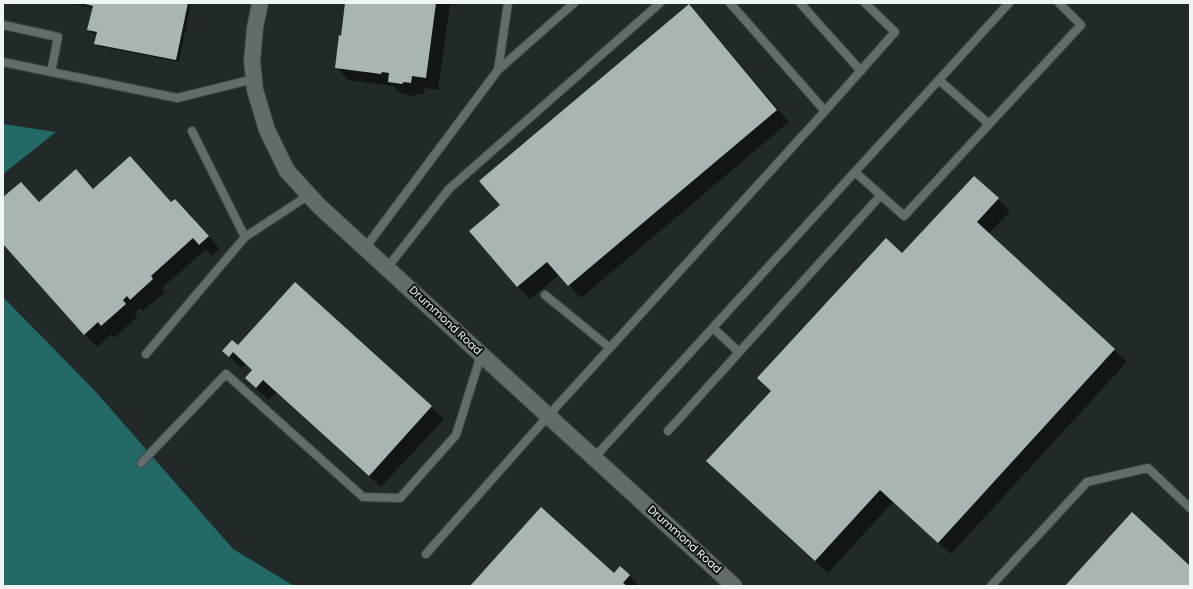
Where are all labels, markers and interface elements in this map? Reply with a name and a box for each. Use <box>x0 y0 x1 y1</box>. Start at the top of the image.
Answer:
street label: Drummond Road <box>406 284 484 358</box>
street label: Drummond Road <box>644 503 724 577</box>

